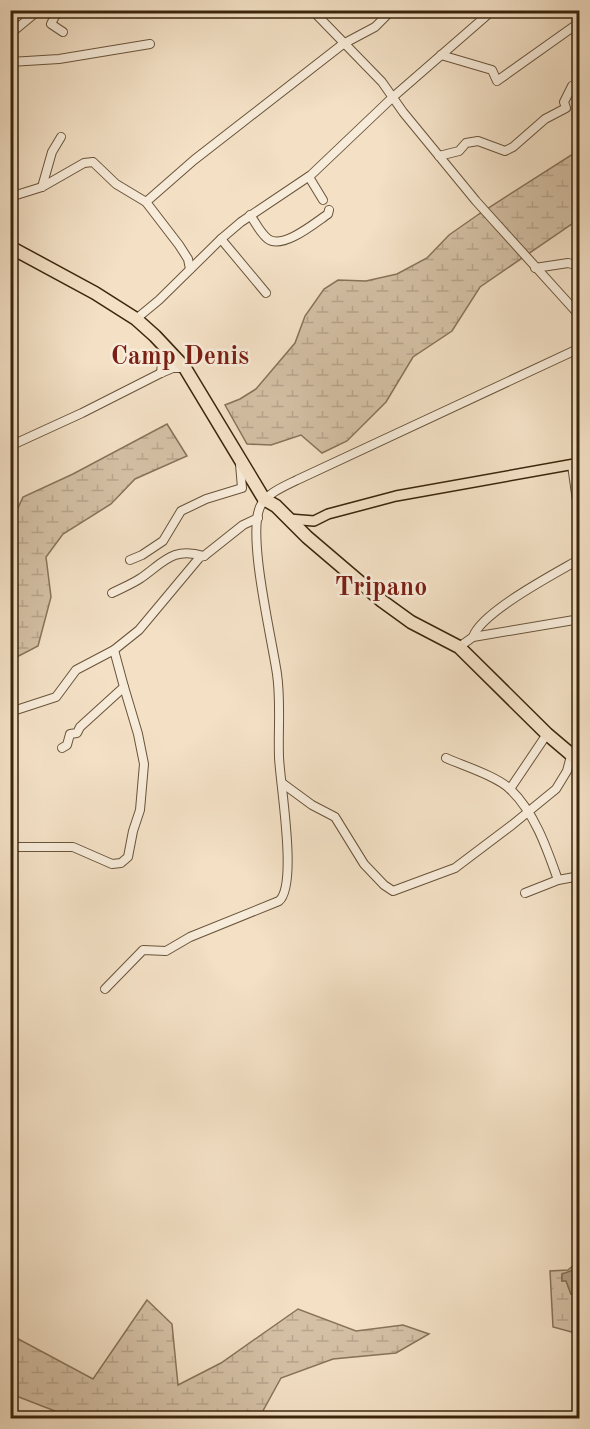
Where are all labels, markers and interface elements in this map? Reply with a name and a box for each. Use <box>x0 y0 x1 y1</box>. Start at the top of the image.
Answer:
district label: Camp Denis <box>111 344 249 370</box>
district label: Tripano <box>335 575 427 601</box>

